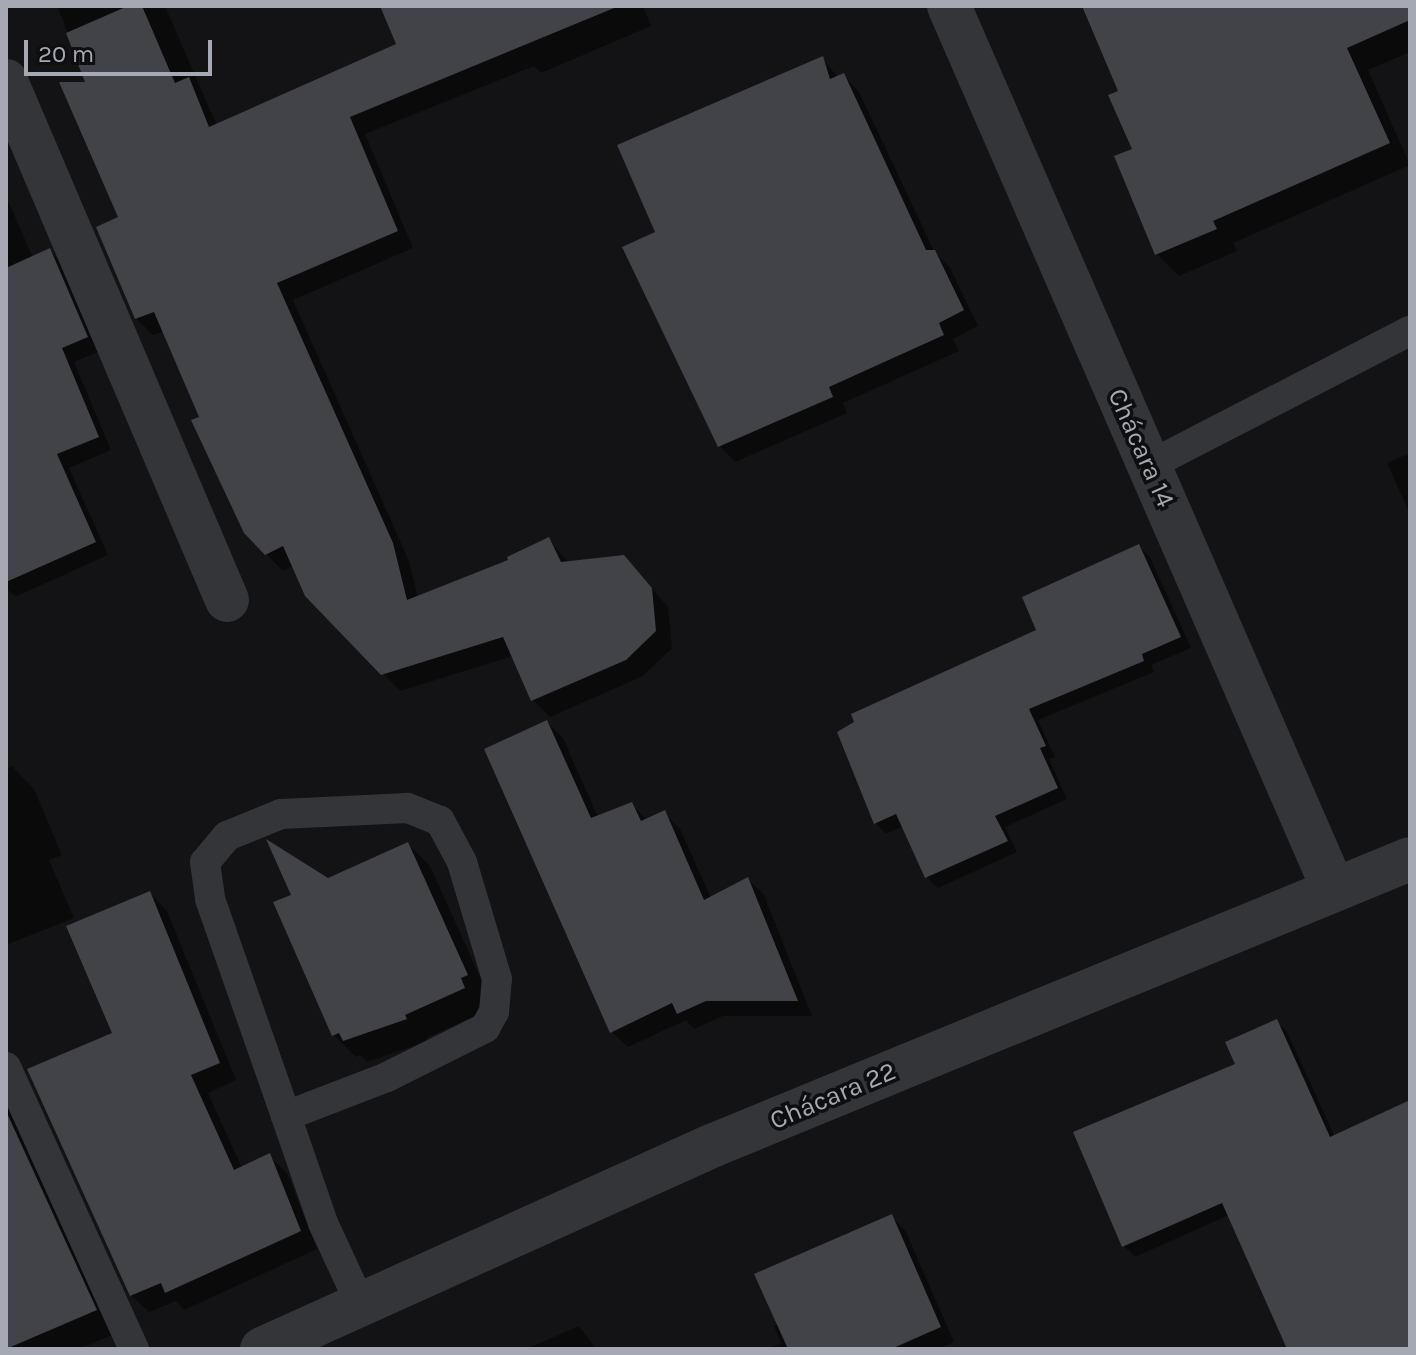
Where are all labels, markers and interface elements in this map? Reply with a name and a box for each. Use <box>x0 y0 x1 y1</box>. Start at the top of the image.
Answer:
scale bar <box>28 24 216 74</box>
text: 20 m <box>38 40 94 68</box>
street label: Chácara 14 <box>1101 384 1181 512</box>
street label: Chácara 22 <box>765 1056 901 1136</box>

